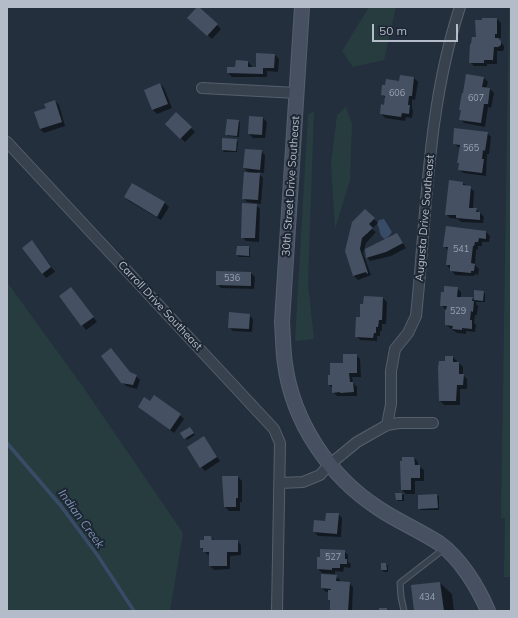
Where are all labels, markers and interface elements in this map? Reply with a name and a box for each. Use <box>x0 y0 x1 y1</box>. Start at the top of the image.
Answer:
scale bar <box>374 16 460 42</box>
text: 50 m <box>379 23 407 38</box>
house number: 606 <box>389 88 405 98</box>
house number: 607 <box>468 93 484 103</box>
street label: 30th Street Drive Southeast <box>280 115 302 257</box>
house number: 565 <box>463 143 479 153</box>
street label: Augusta Drive Southeast <box>413 154 437 282</box>
house number: 541 <box>453 244 469 254</box>
street label: Carroll Drive Southeast <box>115 259 205 353</box>
house number: 536 <box>224 273 240 283</box>
house number: 529 <box>450 306 466 316</box>
water label: Indian Creek <box>55 487 107 551</box>
house number: 527 <box>325 552 341 562</box>
house number: 434 <box>419 592 435 602</box>

